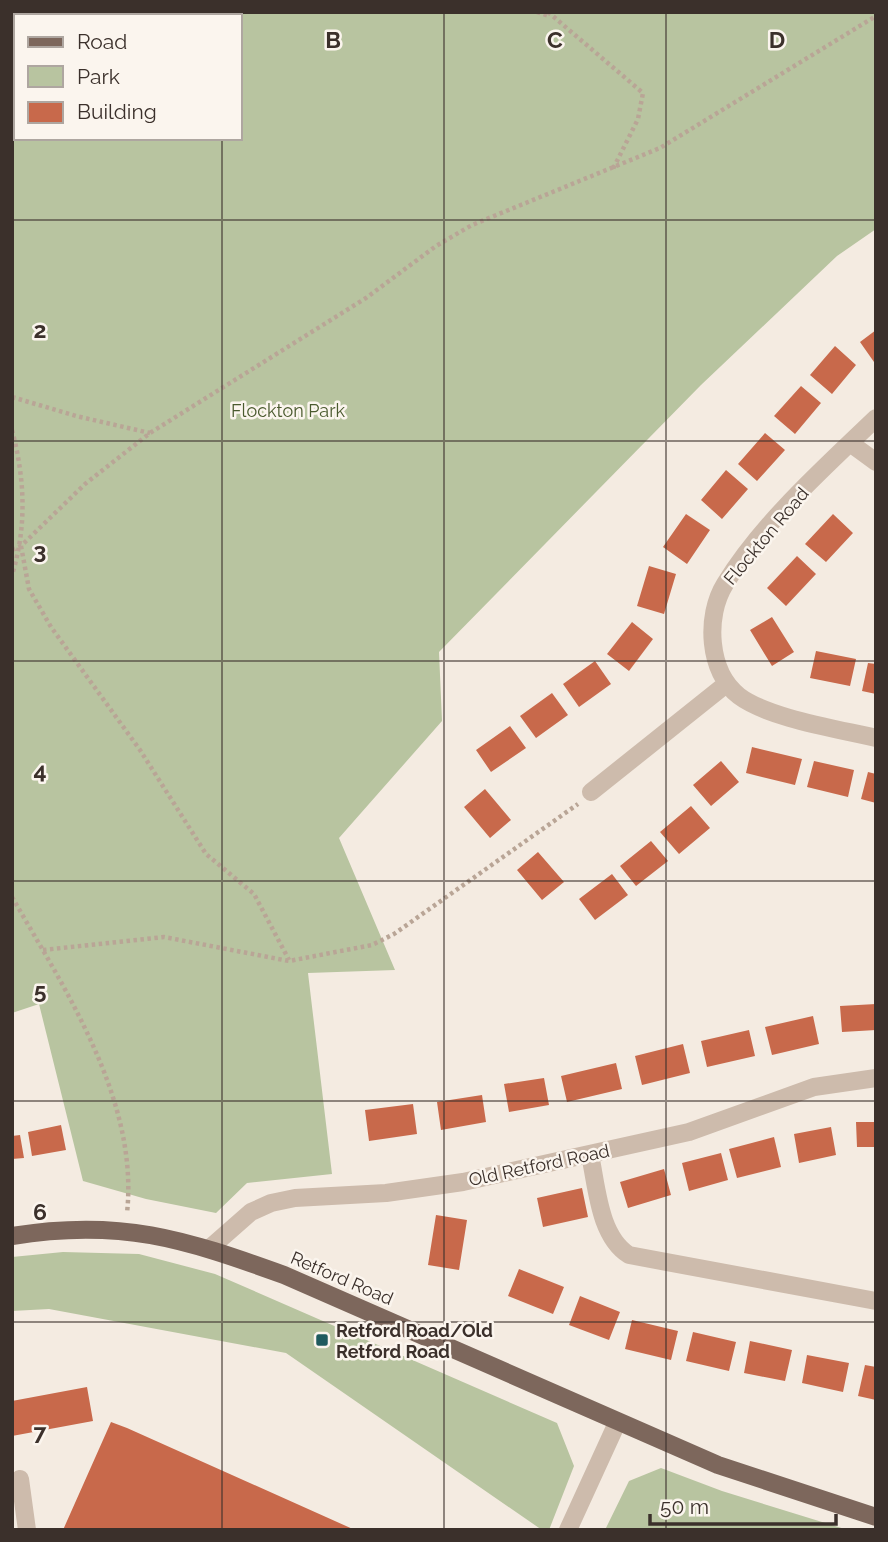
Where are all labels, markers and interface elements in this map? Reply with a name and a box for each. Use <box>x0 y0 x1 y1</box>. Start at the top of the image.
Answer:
legend <box>14 14 242 140</box>
text: B <box>325 26 341 53</box>
text: C <box>547 26 563 53</box>
text: D <box>769 26 785 53</box>
text: Road <box>77 29 127 54</box>
text: Park <box>77 64 120 89</box>
text: Building <box>77 99 157 124</box>
text: 2 <box>34 316 46 343</box>
park label: Flockton Park <box>231 400 345 421</box>
street label: Flockton Road <box>719 483 813 589</box>
text: 3 <box>34 537 46 564</box>
text: 4 <box>33 757 47 784</box>
text: 5 <box>34 977 47 1004</box>
street label: Old Retford Road <box>467 1140 611 1190</box>
text: 6 <box>33 1198 47 1225</box>
street label: Retford Road <box>288 1247 396 1309</box>
place label: Retford Road/Old Retford Road <box>336 1320 493 1362</box>
marker: Retford Road/Old Retford Road <box>314 1332 330 1348</box>
text: 7 <box>34 1418 47 1445</box>
scale bar <box>650 1482 836 1526</box>
text: 50 m <box>660 1494 709 1519</box>

